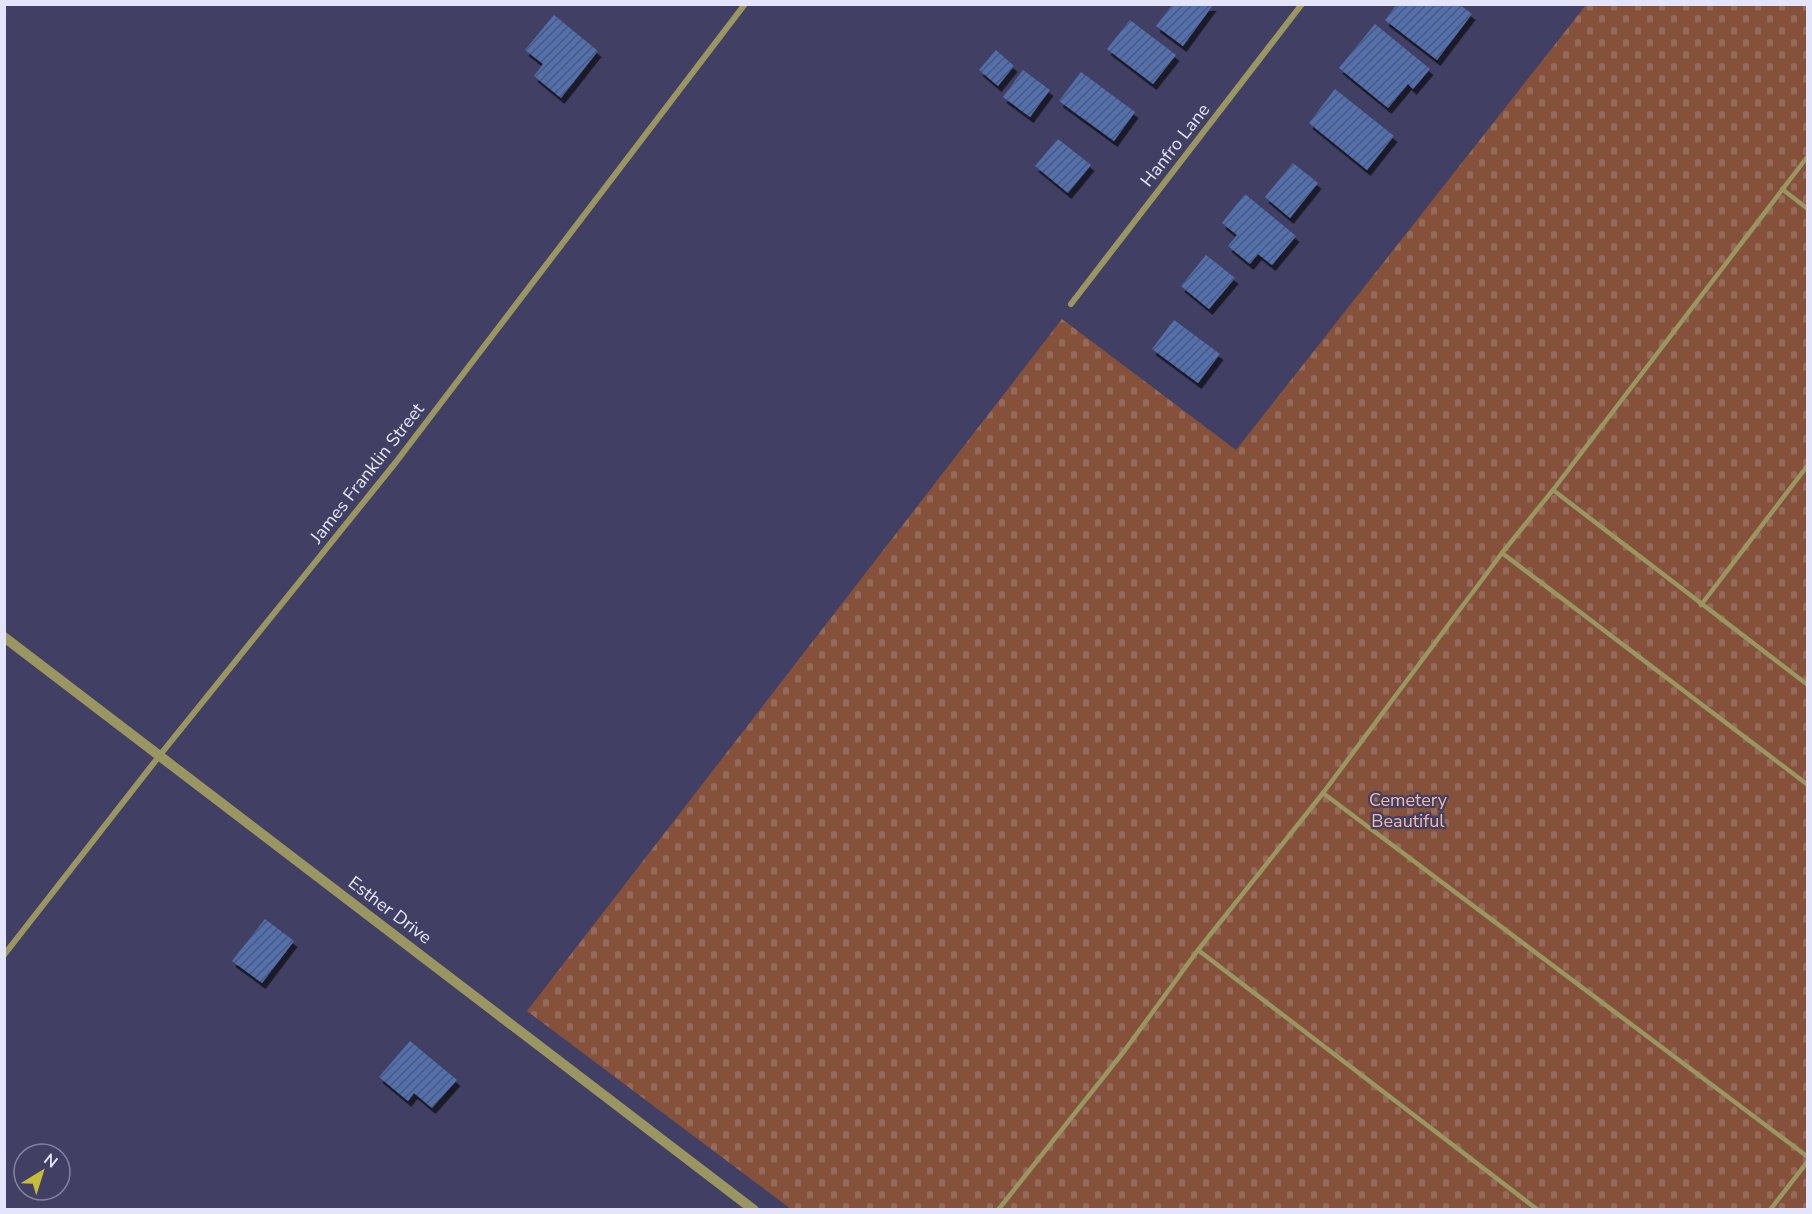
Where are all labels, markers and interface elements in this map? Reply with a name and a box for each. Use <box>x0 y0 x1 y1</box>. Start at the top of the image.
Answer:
street label: Hanfro Lane <box>1135 98 1215 192</box>
street label: James Franklin Street <box>304 397 430 549</box>
park label: Cemetery Beautiful <box>1369 788 1448 833</box>
street label: Esther Drive <box>343 871 437 949</box>
north arrow <box>12 1142 72 1202</box>
text: N <box>39 1149 62 1173</box>

